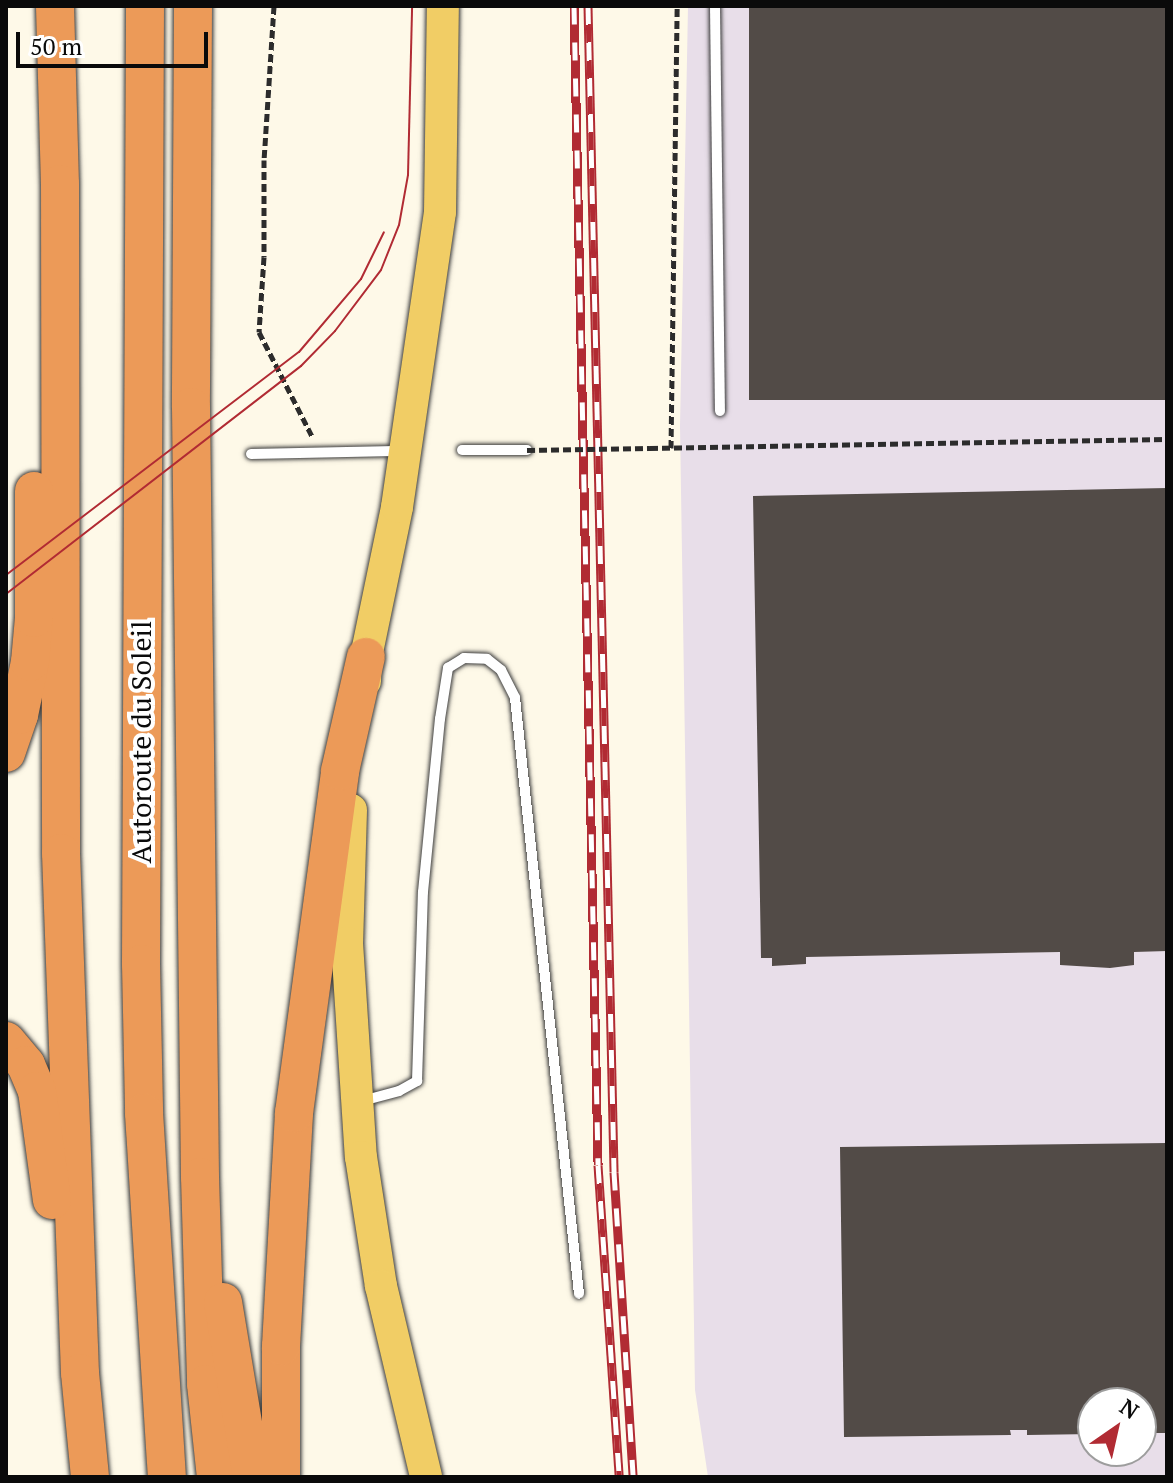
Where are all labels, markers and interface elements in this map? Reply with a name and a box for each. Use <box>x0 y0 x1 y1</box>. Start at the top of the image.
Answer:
scale bar <box>20 16 212 66</box>
text: 50 m <box>30 30 82 62</box>
street label: Autoroute du Soleil <box>124 621 158 863</box>
north arrow <box>1077 1387 1157 1467</box>
text: N <box>1115 1392 1145 1425</box>

